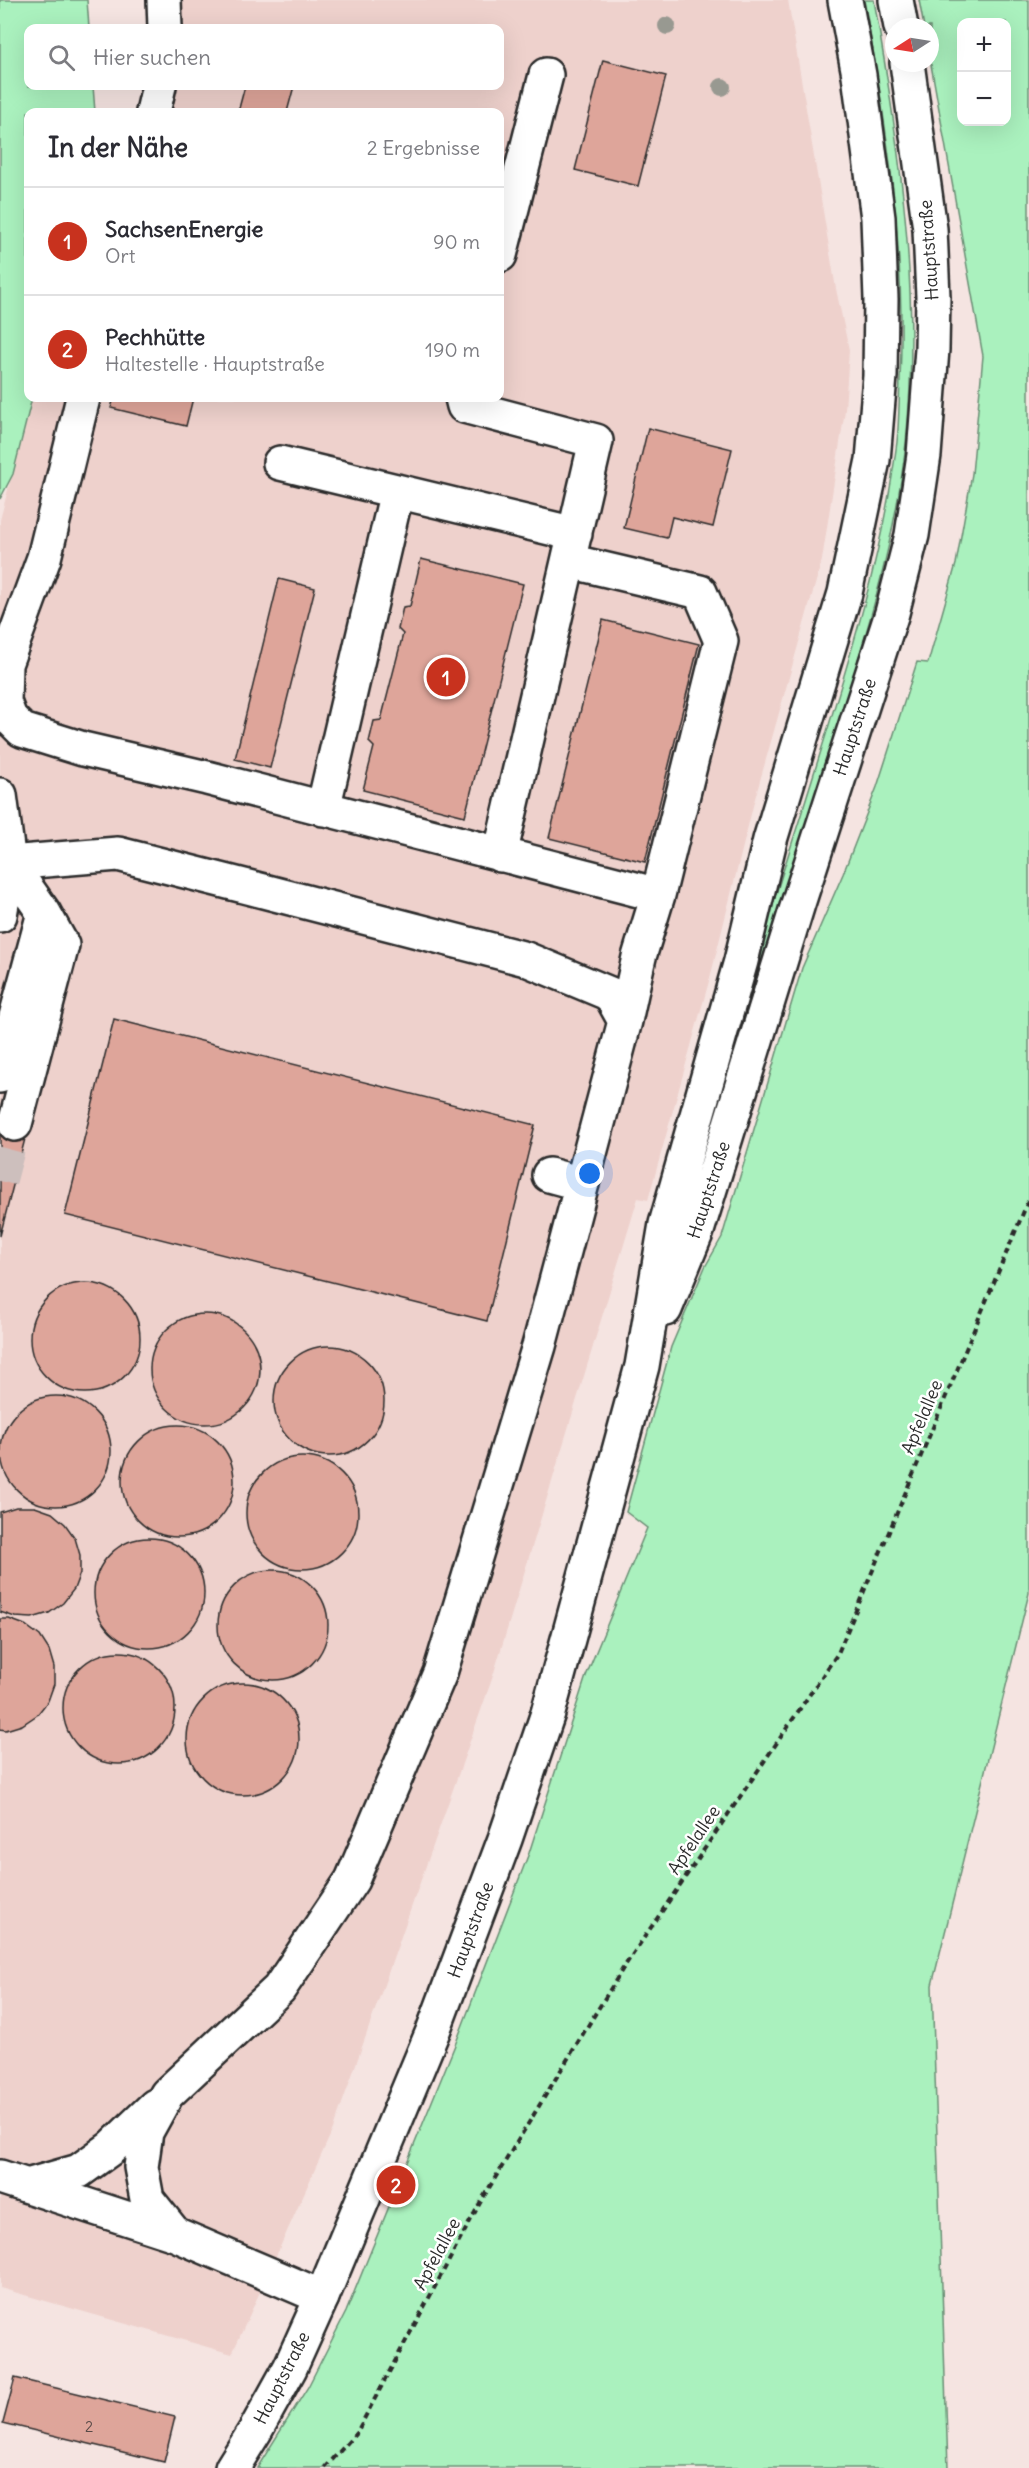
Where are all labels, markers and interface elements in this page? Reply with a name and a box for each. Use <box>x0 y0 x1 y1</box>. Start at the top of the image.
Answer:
north arrow <box>885 18 939 72</box>
map controls <box>957 18 1011 126</box>
button: + <box>957 18 1011 72</box>
search box <box>24 24 504 90</box>
icon: search <box>45 41 78 74</box>
text: Hier suchen <box>93 43 211 71</box>
button: − <box>957 72 1011 126</box>
text: In der Nähe <box>48 131 188 164</box>
text: 2 Ergebnisse <box>367 135 480 160</box>
street label: Hauptstraße <box>914 199 943 301</box>
text: SachsenEnergie <box>105 215 263 243</box>
text: 1 <box>64 229 71 254</box>
text: 90 m <box>433 229 480 254</box>
text: Ort <box>105 243 135 268</box>
text: Pechhütte <box>105 323 205 351</box>
text: 2 <box>62 337 73 362</box>
text: 190 m <box>425 337 480 362</box>
text: Haltestelle · Hauptstraße <box>105 351 325 376</box>
pin: 1 <box>426 654 466 700</box>
street label: Hauptstraße <box>828 675 881 778</box>
street label: Hauptstraße <box>682 1138 735 1241</box>
your location <box>575 1159 604 1188</box>
street label: Apfelallee <box>896 1376 947 1457</box>
street label: Apfelallee <box>662 1801 725 1879</box>
street label: Hauptstraße <box>442 1878 499 1981</box>
pin: 2 <box>376 2162 416 2208</box>
street label: Apfelallee <box>408 2214 465 2294</box>
street label: Hauptstraße <box>248 2328 315 2428</box>
house number: 2 <box>85 2417 93 2436</box>

